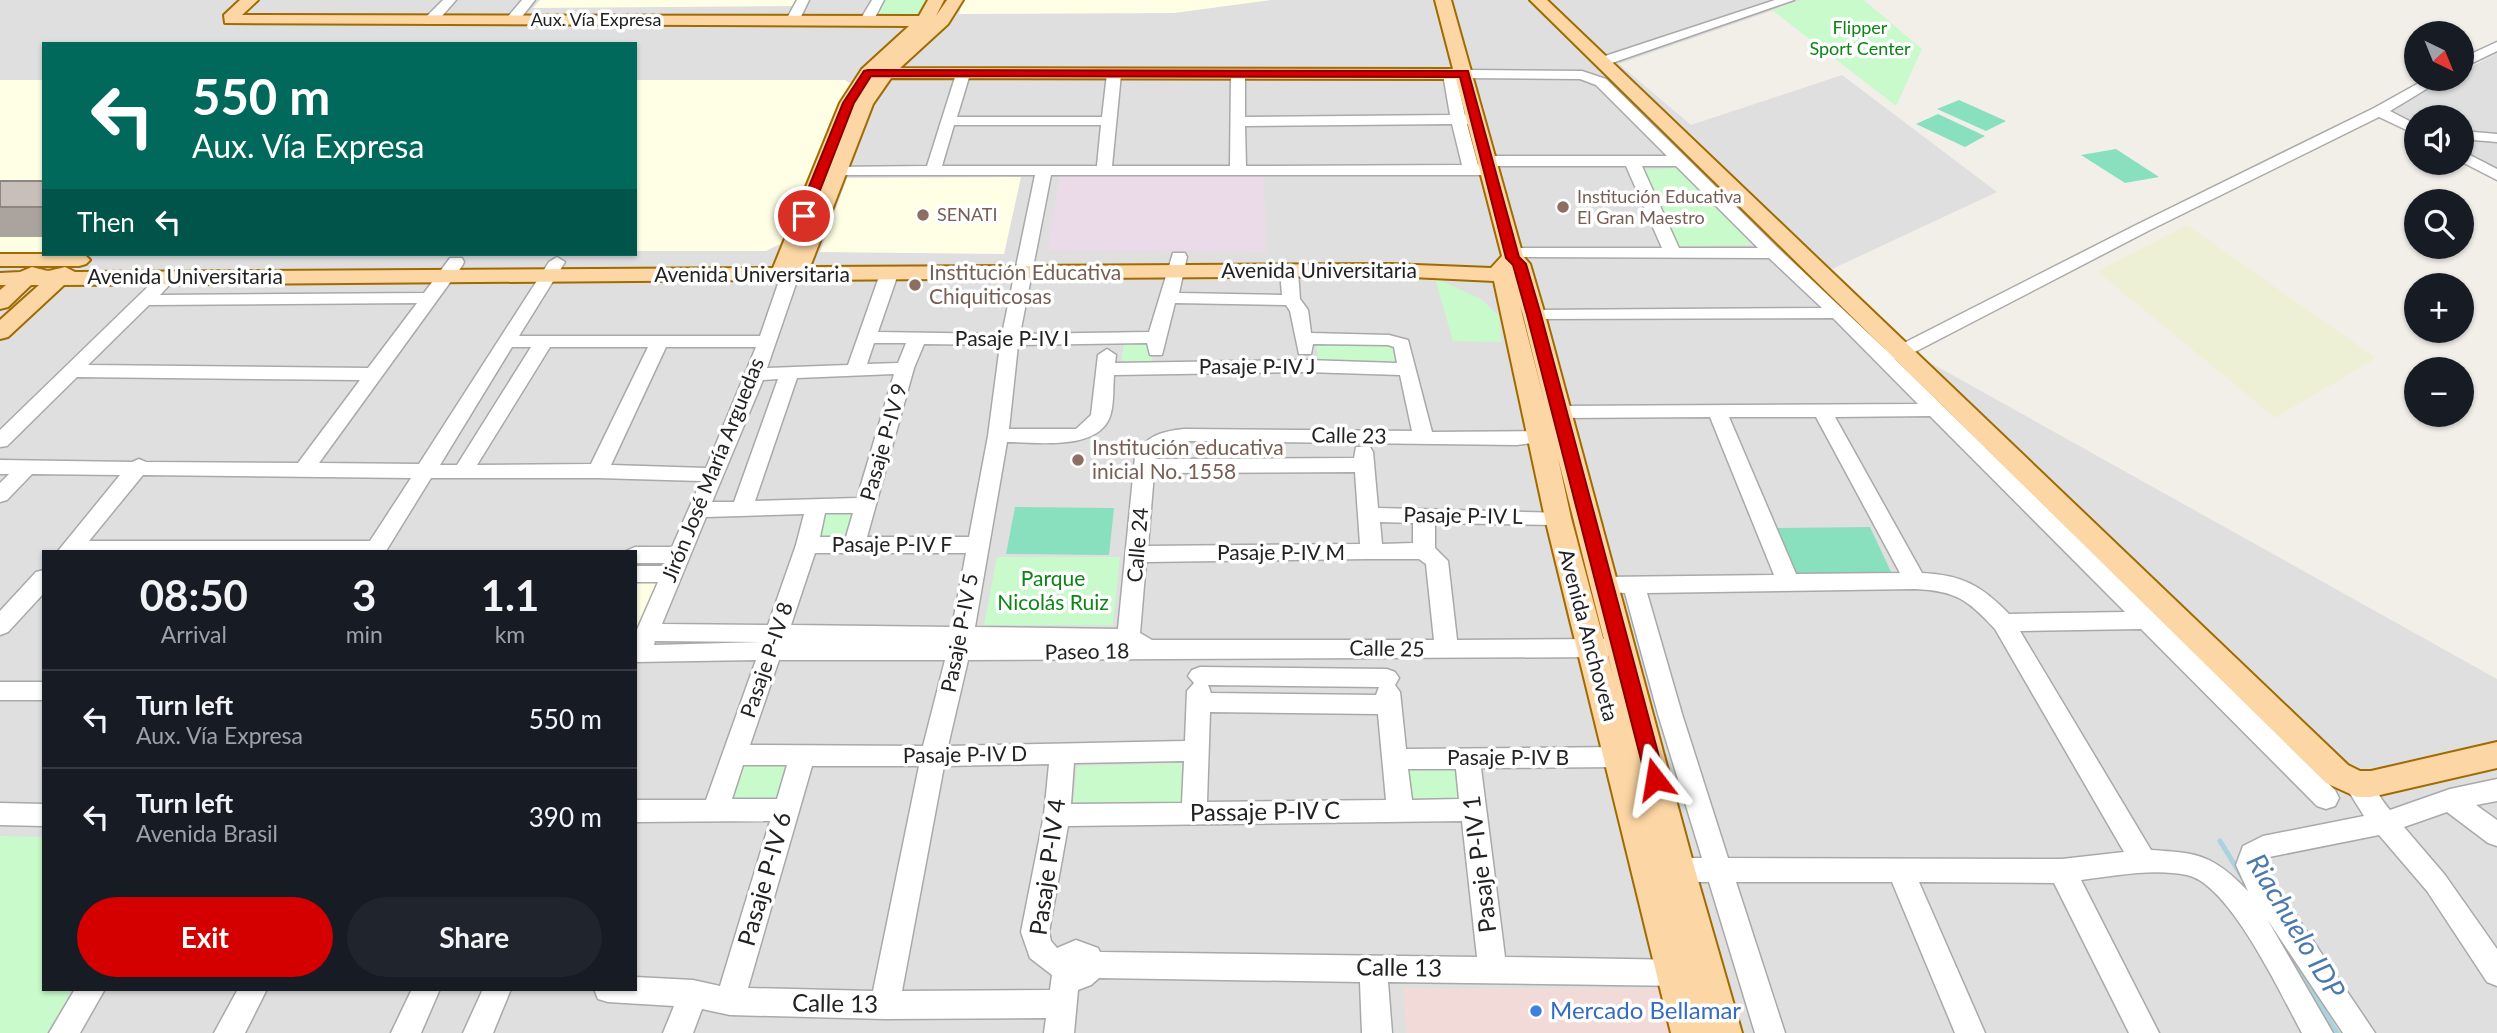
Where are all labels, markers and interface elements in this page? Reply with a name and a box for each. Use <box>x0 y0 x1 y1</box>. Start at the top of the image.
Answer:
street label: Aux. Vía Expresa <box>531 8 661 30</box>
park label: Flipper Sport Center <box>1809 16 1911 59</box>
north arrow <box>2404 21 2474 91</box>
map controls <box>2404 21 2474 427</box>
text: 550 m <box>192 67 330 125</box>
icon: left <box>77 70 168 161</box>
button: sound <box>2404 105 2474 175</box>
text: Aux. Vía Expresa <box>192 126 424 165</box>
place label: Institución Educativa El Gran Maestro <box>1577 185 1742 228</box>
pin <box>774 186 834 246</box>
button: search <box>2404 189 2474 259</box>
icon: arrive <box>785 197 823 235</box>
marker: Institución Educativa El Gran Maestro <box>1555 199 1571 215</box>
icon: left <box>149 203 187 241</box>
place label: SENATI <box>937 203 998 225</box>
text: Then <box>77 206 135 238</box>
marker: SENATI <box>915 207 931 223</box>
street label: Avenida Universitaria <box>1221 257 1417 282</box>
place label: Institución Educativa Chiquiticosas <box>929 259 1121 308</box>
street label: Avenida Universitaria <box>654 261 850 286</box>
street label: Avenida Universitaria <box>87 263 283 288</box>
button: + <box>2404 273 2474 343</box>
marker: Institución Educativa Chiquiticosas <box>907 277 923 293</box>
street label: Pasaje P-IV I <box>955 325 1069 350</box>
street label: Pasaje P-IV J <box>1199 353 1315 378</box>
street label: Jirón José María Arguedas <box>655 354 768 585</box>
button: − <box>2404 357 2474 427</box>
street label: Pasaje P-IV 9 <box>854 380 911 503</box>
street label: Calle 23 <box>1311 421 1387 448</box>
place label: Institución educativa inicial No. 1558 <box>1092 434 1284 483</box>
marker: Institución educativa inicial No. 1558 <box>1070 452 1086 468</box>
street label: Pasaje P-IV L <box>1403 501 1523 528</box>
street label: Calle 24 <box>1121 506 1152 583</box>
street label: Pasaje P-IV F <box>832 531 952 556</box>
street label: Pasaje P-IV M <box>1217 539 1345 564</box>
street label: Avenida Anchoveta <box>1554 546 1624 724</box>
park label: Parque Nicolás Ruiz <box>997 565 1109 614</box>
text: 08:50 <box>140 570 248 620</box>
text: 3 <box>352 570 376 620</box>
text: 1.1 <box>481 570 539 620</box>
street label: Pasaje P-IV 5 <box>935 571 982 694</box>
street label: Pasaje P-IV 8 <box>734 598 797 721</box>
text: Arrival <box>161 620 227 648</box>
text: min <box>346 620 383 648</box>
text: km <box>495 620 525 648</box>
street label: Calle 25 <box>1349 634 1425 661</box>
street label: Paseo 18 <box>1044 637 1129 664</box>
text: Turn left <box>136 689 233 721</box>
icon: left <box>77 700 115 738</box>
text: 550 m <box>529 703 602 735</box>
text: Aux. Vía Expresa <box>136 721 303 749</box>
street label: Pasaje P-IV D <box>903 740 1027 767</box>
position arrow <box>1618 742 1692 816</box>
street label: Pasaje P-IV B <box>1447 744 1569 769</box>
text: Turn left <box>136 787 233 819</box>
street label: Pasaje P-IV 1 <box>1456 794 1501 934</box>
street label: Passaje P-IV C <box>1190 795 1340 826</box>
street label: Pasaje P-IV 4 <box>1023 796 1070 937</box>
icon: left <box>77 798 115 836</box>
text: 390 m <box>529 801 602 833</box>
street label: Pasaje P-IV 6 <box>731 808 796 949</box>
text: Avenida Brasil <box>136 819 278 847</box>
water label: Riachuelo IDP <box>2240 847 2354 1004</box>
button: Exit <box>77 897 333 977</box>
button: Share <box>347 897 602 977</box>
street label: Calle 13 <box>1356 951 1442 982</box>
street label: Calle 13 <box>792 987 878 1018</box>
place label: Mercado Bellamar <box>1550 995 1741 1024</box>
marker: Mercado Bellamar <box>1528 1003 1544 1019</box>

